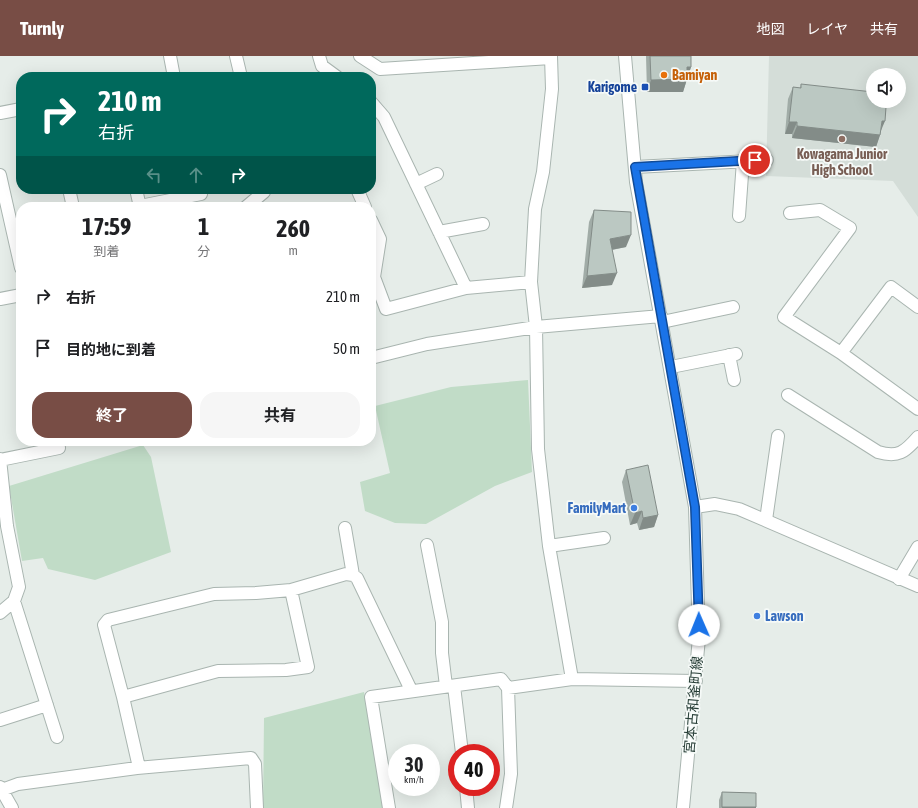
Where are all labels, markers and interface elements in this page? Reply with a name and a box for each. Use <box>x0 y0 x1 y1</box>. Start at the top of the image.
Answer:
text: Turnly <box>20 17 64 39</box>
text: 地図 <box>756 21 784 37</box>
text: レイヤ <box>806 21 848 37</box>
text: 共有 <box>870 21 898 37</box>
place label: Bamiyan <box>672 67 718 83</box>
map controls <box>866 68 906 108</box>
button: sound <box>866 68 906 108</box>
marker: Bamiyan <box>659 70 669 80</box>
place label: Karigome <box>588 79 637 95</box>
marker: Karigome <box>640 82 650 92</box>
text: 210 m <box>98 85 161 117</box>
icon: right <box>32 88 84 140</box>
text: 右折 <box>98 122 134 143</box>
marker: Kowagama Junior High School <box>837 134 847 144</box>
pin <box>738 143 772 177</box>
place label: Kowagama Junior High School <box>797 146 888 178</box>
icon: arrive <box>744 149 766 171</box>
icon: left <box>143 164 165 186</box>
icon: ahead <box>185 164 207 186</box>
icon: right <box>227 164 249 186</box>
text: 17:59 <box>82 213 131 240</box>
text: 1 <box>198 213 209 240</box>
text: 260 <box>276 215 310 242</box>
text: m <box>288 243 298 258</box>
text: 到着 <box>94 244 120 259</box>
text: 分 <box>197 244 210 259</box>
icon: right <box>32 285 54 307</box>
text: 210 m <box>326 288 360 305</box>
text: 右折 <box>66 289 96 306</box>
icon: arrive <box>32 337 54 359</box>
text: 50 m <box>333 340 360 357</box>
text: 目的地に到着 <box>66 341 156 358</box>
button: 終了 <box>32 392 192 438</box>
button: 共有 <box>200 392 360 438</box>
place label: FamilyMart <box>568 500 626 516</box>
marker: FamilyMart <box>629 503 639 513</box>
position arrow <box>678 604 720 646</box>
place label: Lawson <box>765 608 804 624</box>
marker: Lawson <box>752 611 762 621</box>
street label: 宮本古和釜町線 <box>681 655 705 755</box>
speed limit sign: 40 <box>448 744 500 796</box>
text: 30 <box>405 753 423 776</box>
text: km/h <box>404 774 424 785</box>

